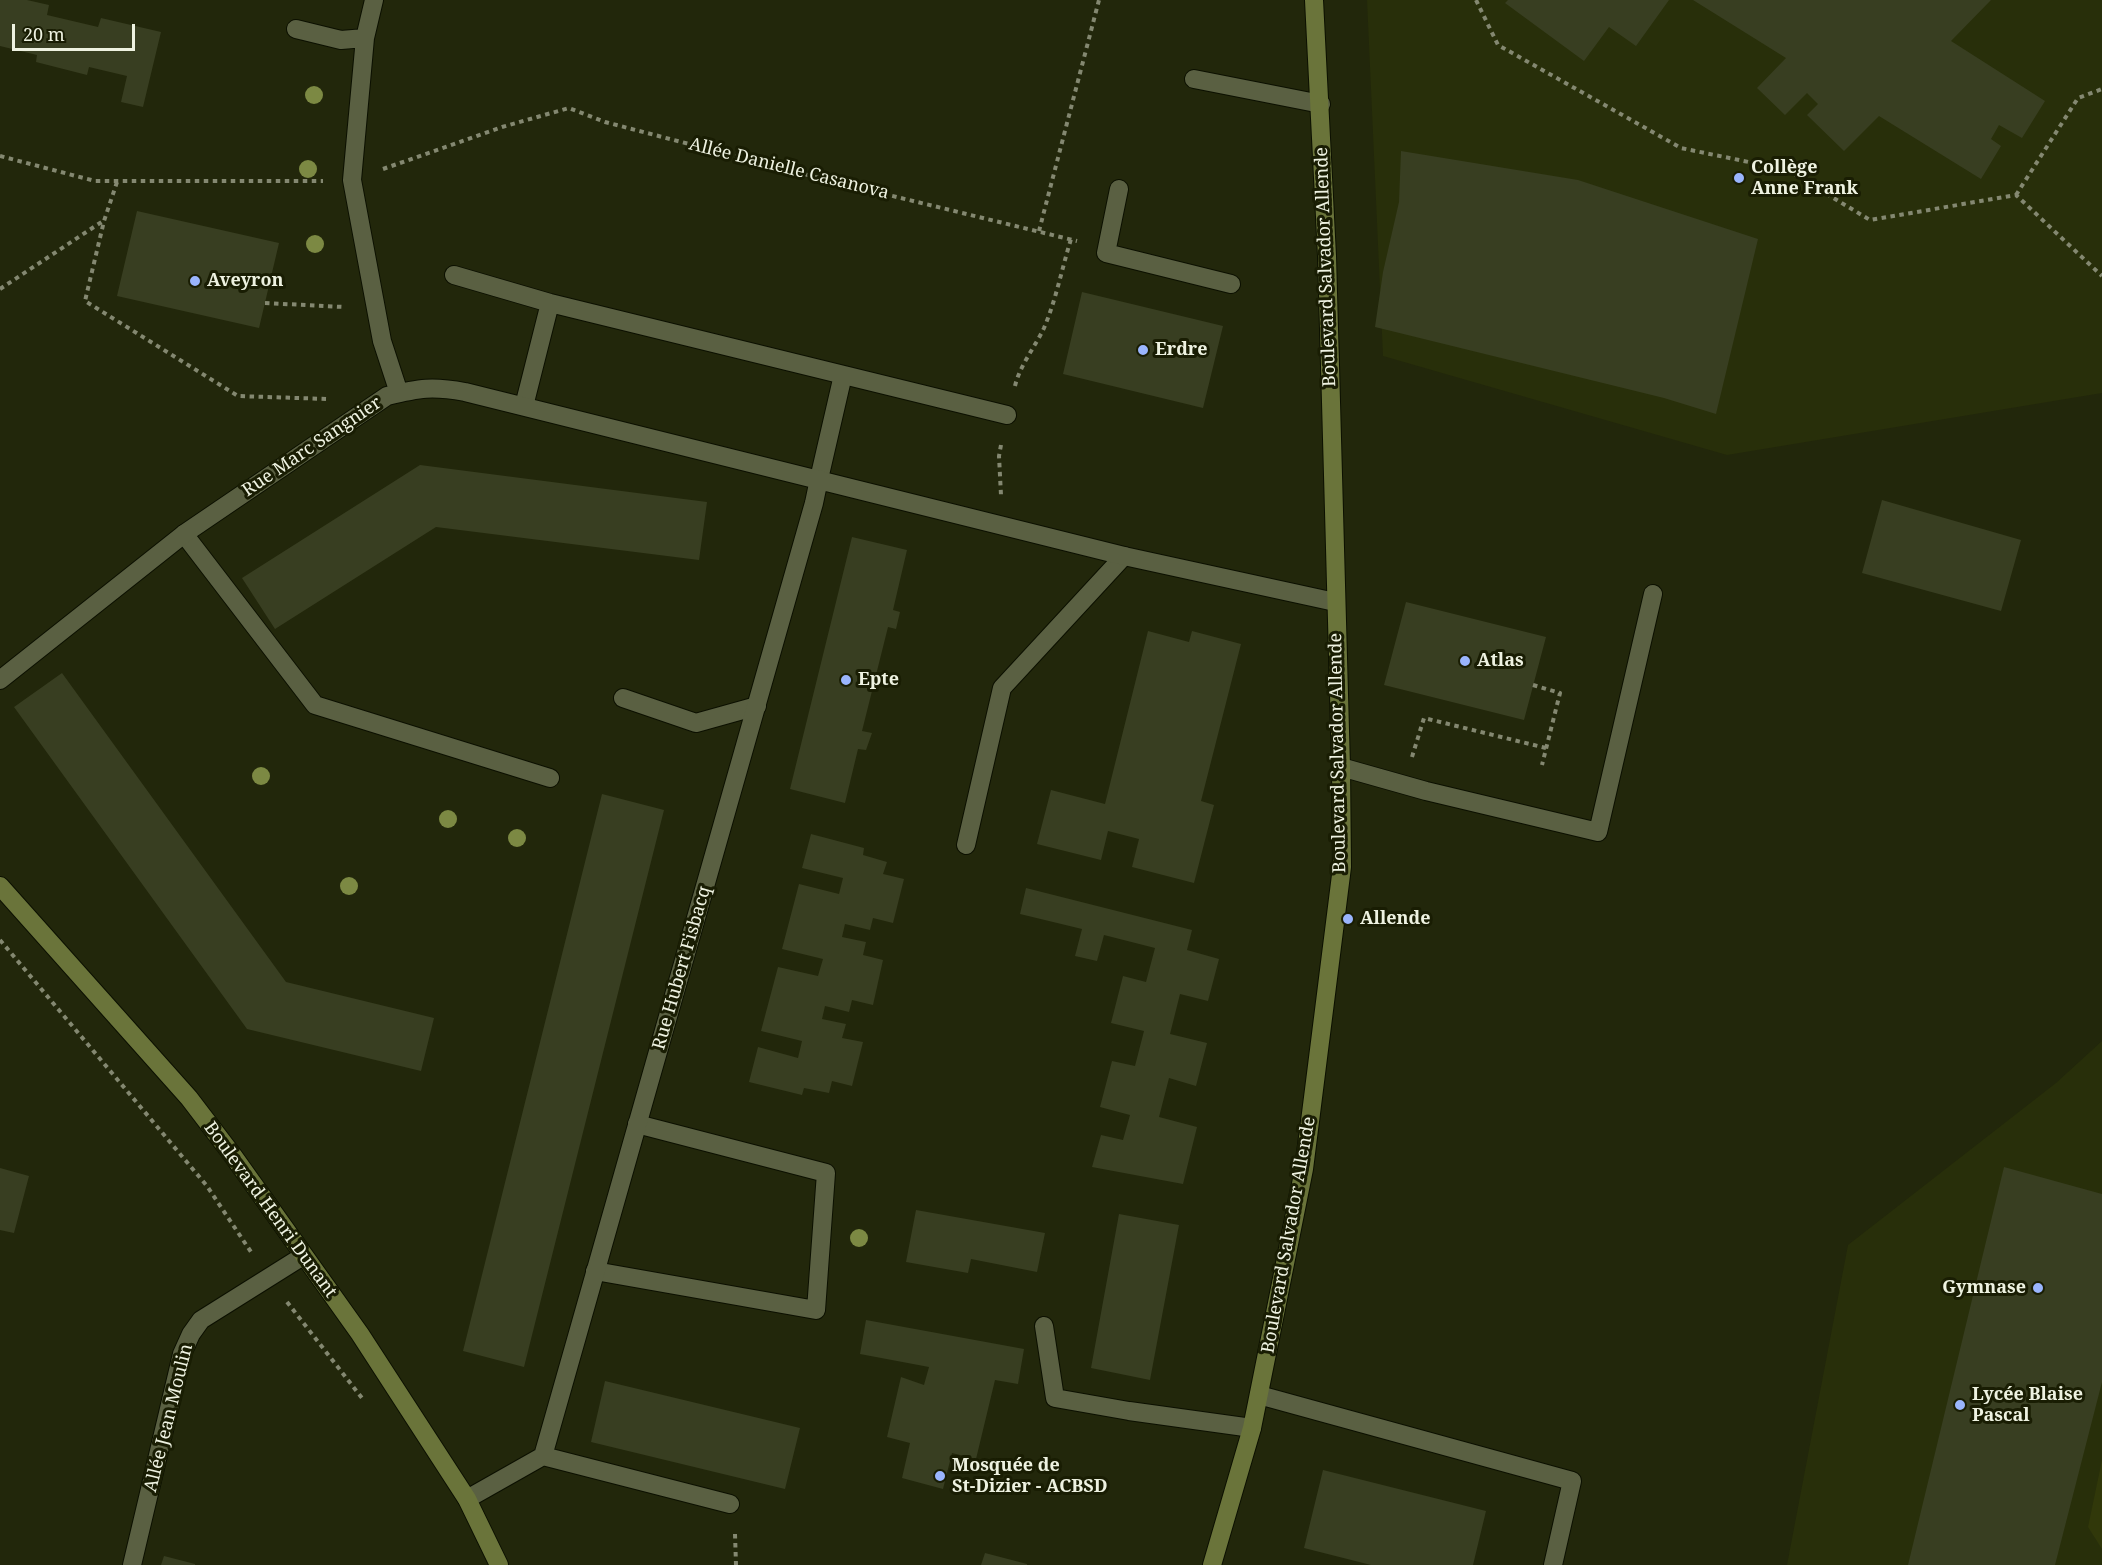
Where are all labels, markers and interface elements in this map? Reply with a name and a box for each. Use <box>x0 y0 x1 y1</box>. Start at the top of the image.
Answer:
scale bar <box>15 12 138 50</box>
text: 20 m <box>23 22 65 46</box>
street label: Allée Danielle Casanova <box>687 134 891 204</box>
street label: Boulevard Salvador Allende <box>1311 147 1341 387</box>
place label: Collège Anne Frank <box>1751 157 1858 200</box>
marker: Collège Anne Frank <box>1732 171 1746 185</box>
place label: Aveyron <box>207 270 284 292</box>
marker: Aveyron <box>188 274 202 288</box>
place label: Erdre <box>1155 339 1208 361</box>
marker: Erdre <box>1136 343 1150 357</box>
street label: Rue Marc Sangnier <box>238 392 386 502</box>
street label: Boulevard Salvador Allende <box>1325 633 1351 873</box>
place label: Atlas <box>1477 650 1524 672</box>
marker: Atlas <box>1458 654 1472 668</box>
place label: Epte <box>858 669 899 691</box>
marker: Epte <box>839 673 853 687</box>
street label: Rue Hubert Fisbacq <box>648 884 716 1052</box>
place label: Allende <box>1360 908 1431 930</box>
marker: Allende <box>1341 912 1355 926</box>
street label: Boulevard Salvador Allende <box>1258 1115 1320 1355</box>
street label: Boulevard Henri Dunant <box>199 1118 341 1302</box>
place label: Gymnase <box>1942 1277 2026 1299</box>
marker: Gymnase <box>2031 1281 2045 1295</box>
street label: Allée Jean Moulin <box>140 1342 198 1494</box>
place label: Lycée Blaise Pascal <box>1972 1384 2083 1426</box>
marker: Lycée Blaise Pascal <box>1953 1398 1967 1412</box>
place label: Mosquée de St-Dizier - ACBSD <box>952 1455 1108 1498</box>
marker: Mosquée de St-Dizier - ACBSD <box>933 1469 947 1483</box>

